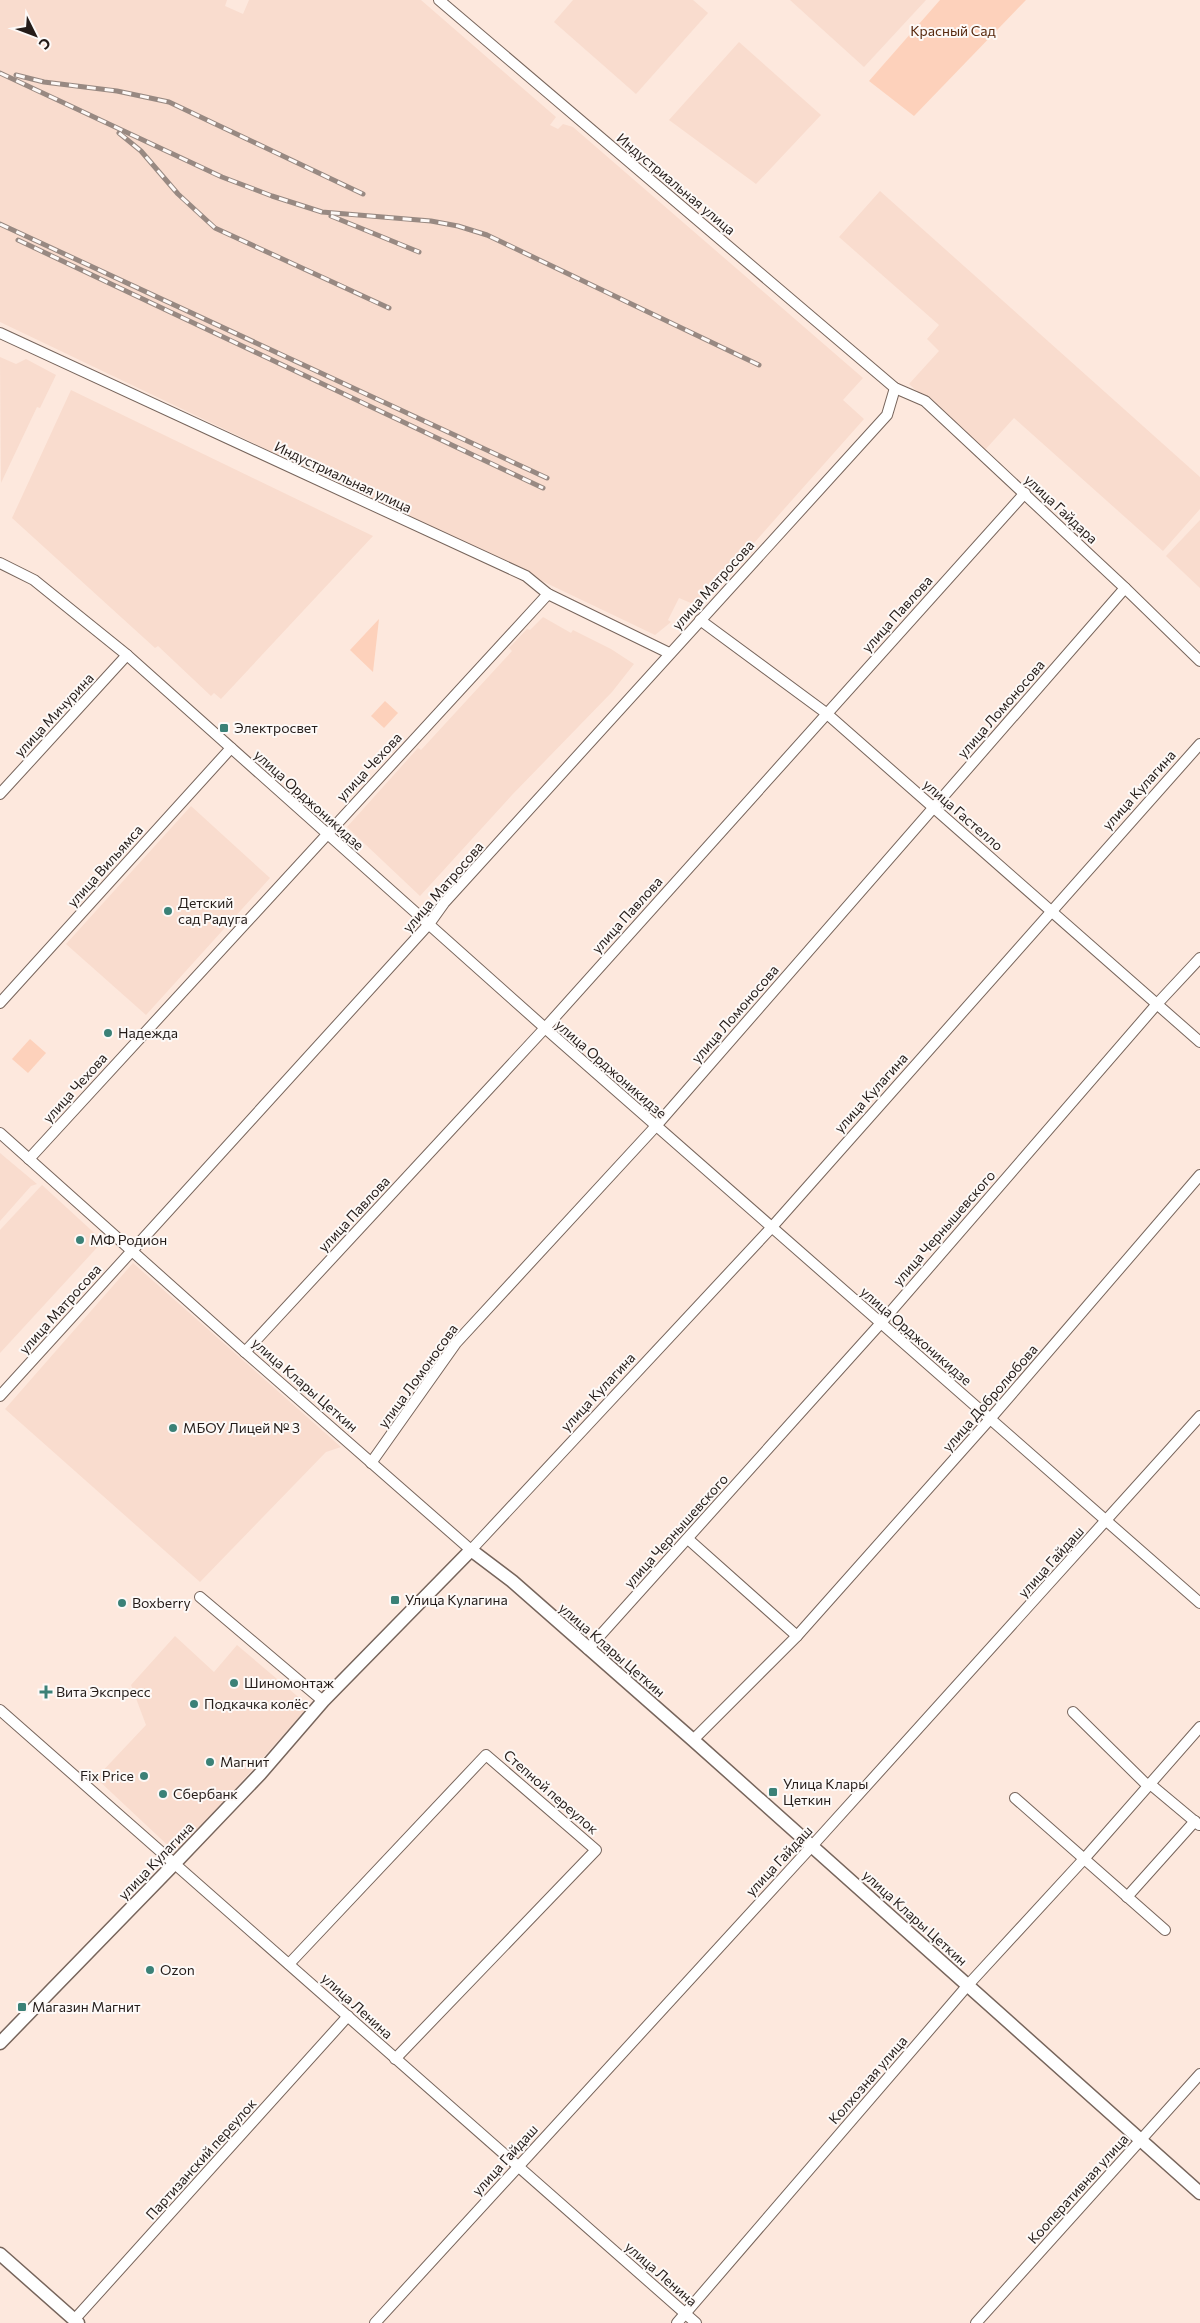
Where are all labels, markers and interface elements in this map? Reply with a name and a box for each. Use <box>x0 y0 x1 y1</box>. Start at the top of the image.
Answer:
north arrow <box>10 10 60 60</box>
park label: Красный Сад <box>910 22 996 39</box>
text: С <box>36 35 55 53</box>
street label: Индустриальная улица <box>614 129 739 238</box>
street label: Индустриальная улица <box>272 437 415 516</box>
street label: улица Гайдара <box>1021 470 1101 547</box>
street label: улица Матросова <box>668 536 757 633</box>
street label: улица Павлова <box>858 572 935 655</box>
street label: улица Ломоносова <box>953 656 1048 761</box>
street label: улица Мичурина <box>10 669 97 760</box>
place label: Электросвет <box>234 719 318 736</box>
marker: Электросвет <box>218 722 230 734</box>
street label: улица Чехова <box>332 729 405 805</box>
street label: улица Орджоникидзе <box>251 746 368 853</box>
street label: улица Кулагина <box>1098 746 1179 833</box>
street label: улица Гастелло <box>920 775 1007 854</box>
street label: улица Вильямса <box>63 821 146 910</box>
street label: улица Матросова <box>399 838 487 935</box>
street label: улица Павлова <box>588 873 665 956</box>
place label: Детский сад Радуга <box>178 894 248 927</box>
marker: Детский сад Радуга <box>162 905 174 917</box>
street label: улица Ломоносова <box>687 961 782 1066</box>
street label: улица Орджоникидзе <box>552 1016 670 1122</box>
place label: Надежда <box>118 1024 178 1041</box>
marker: Надежда <box>102 1027 114 1039</box>
street label: улица Чехова <box>39 1049 110 1126</box>
street label: улица Кулагина <box>830 1049 911 1136</box>
street label: улица Чернышевского <box>889 1166 998 1289</box>
street label: улица Павлова <box>314 1172 393 1255</box>
place label: МФ Родион <box>90 1231 167 1248</box>
marker: МФ Родион <box>74 1234 86 1246</box>
street label: улица Матросова <box>15 1260 104 1357</box>
street label: улица Орджоникидзе <box>857 1283 975 1389</box>
street label: улица Ломоносова <box>374 1320 461 1431</box>
street label: улица Клары Цеткин <box>249 1334 362 1435</box>
street label: улица Добролюбова <box>938 1341 1041 1455</box>
street label: улица Кулагина <box>557 1349 638 1435</box>
place label: МБОУ Лицей № 3 <box>183 1419 300 1436</box>
marker: МБОУ Лицей № 3 <box>167 1422 179 1434</box>
street label: улица Чернышевского <box>620 1470 731 1591</box>
street label: улица Гайдаш <box>1014 1523 1087 1601</box>
place label: Улица Кулагина <box>405 1591 508 1608</box>
place label: Boxberry <box>132 1594 191 1611</box>
marker: Улица Кулагина <box>389 1594 401 1606</box>
marker: Boxberry <box>116 1597 128 1609</box>
street label: улица Клары Цеткин <box>556 1599 669 1700</box>
place label: Шиномонтаж <box>244 1674 334 1691</box>
marker: Шиномонтаж <box>228 1677 240 1689</box>
place label: Вита Экспресс <box>56 1683 151 1700</box>
marker: Вита Экспресс <box>40 1686 52 1698</box>
place label: Подкачка колёс <box>204 1695 308 1712</box>
marker: Подкачка колёс <box>188 1698 200 1710</box>
street label: Степной переулок <box>501 1746 602 1838</box>
place label: Магнит <box>220 1753 270 1770</box>
marker: Магнит <box>204 1756 216 1768</box>
place label: Fix Price <box>80 1767 134 1784</box>
marker: Fix Price <box>138 1770 150 1782</box>
place label: Улица Клары Цеткин <box>783 1775 868 1808</box>
place label: Сбербанк <box>173 1785 238 1802</box>
marker: Улица Клары Цеткин <box>767 1786 779 1798</box>
marker: Сбербанк <box>157 1788 169 1800</box>
street label: улица Кулагина <box>114 1818 197 1903</box>
street label: улица Гайдаш <box>742 1822 816 1899</box>
street label: улица Клары Цеткин <box>860 1866 971 1969</box>
place label: Ozon <box>160 1961 195 1978</box>
marker: Ozon <box>144 1964 156 1976</box>
street label: улица Ленина <box>318 1969 397 2042</box>
place label: Магазин Магнит <box>32 1998 141 2015</box>
marker: Магазин Магнит <box>16 2001 28 2013</box>
street label: Колхозная улица <box>825 2032 910 2127</box>
street label: Партизанский переулок <box>142 2094 260 2223</box>
street label: улица Гайдаш <box>468 2121 541 2199</box>
street label: Кооперативная улица <box>1024 2130 1131 2247</box>
street label: улица Ленина <box>622 2238 701 2310</box>

